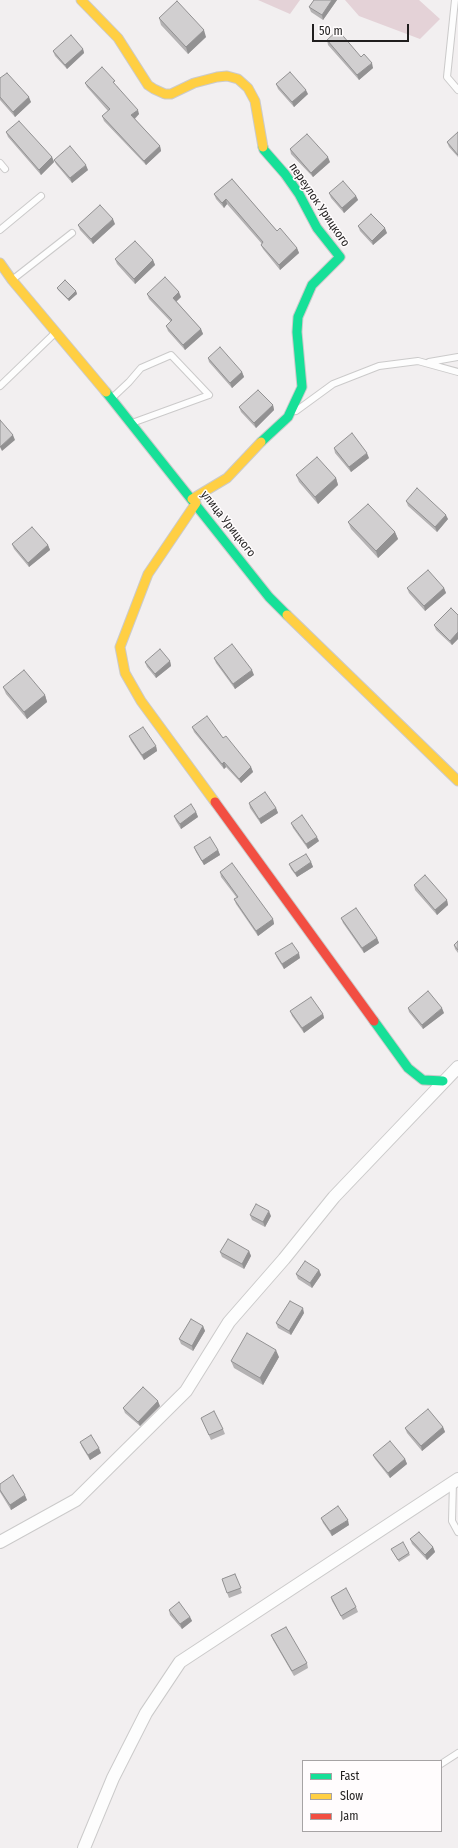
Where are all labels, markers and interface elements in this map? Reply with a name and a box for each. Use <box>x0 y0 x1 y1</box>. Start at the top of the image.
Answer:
scale bar <box>314 16 411 42</box>
text: 50 m <box>319 24 343 38</box>
street label: переулок Урицкого <box>286 160 352 250</box>
street label: улица Урицкого <box>198 488 258 560</box>
legend <box>302 1760 442 1832</box>
text: Fast <box>340 1769 359 1783</box>
text: Slow <box>340 1789 363 1803</box>
text: Jam <box>340 1809 358 1823</box>

